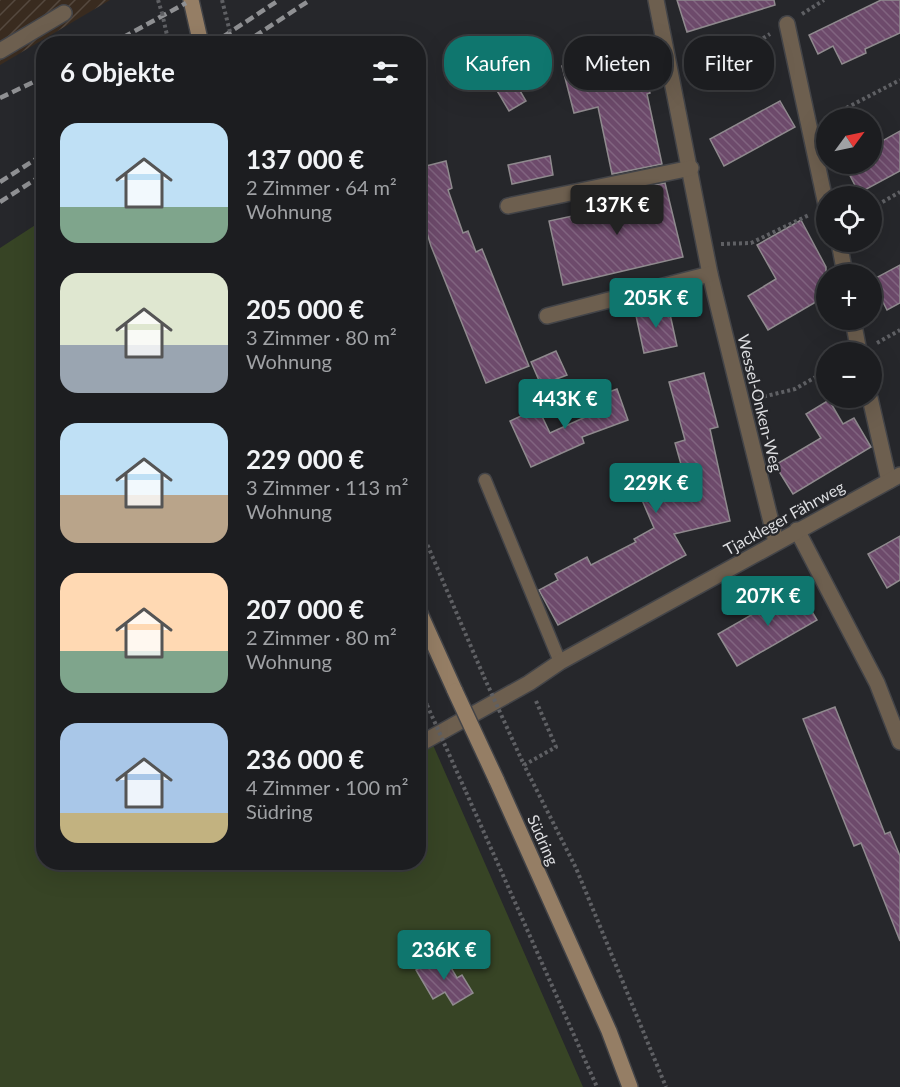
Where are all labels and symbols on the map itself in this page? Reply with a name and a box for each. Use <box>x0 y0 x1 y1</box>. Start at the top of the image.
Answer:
north arrow <box>816 108 882 174</box>
pin: 137K € <box>568 185 666 236</box>
pin: 205K € <box>607 278 705 329</box>
street label: Wessel-Onken-Weg <box>734 332 787 474</box>
pin: 443K € <box>516 379 614 430</box>
pin: 229K € <box>607 463 705 514</box>
street label: Tjackleger Fährweg <box>720 476 848 559</box>
pin: 207K € <box>719 576 817 627</box>
street label: Südring <box>524 812 563 868</box>
pin: 236K € <box>395 930 493 981</box>

